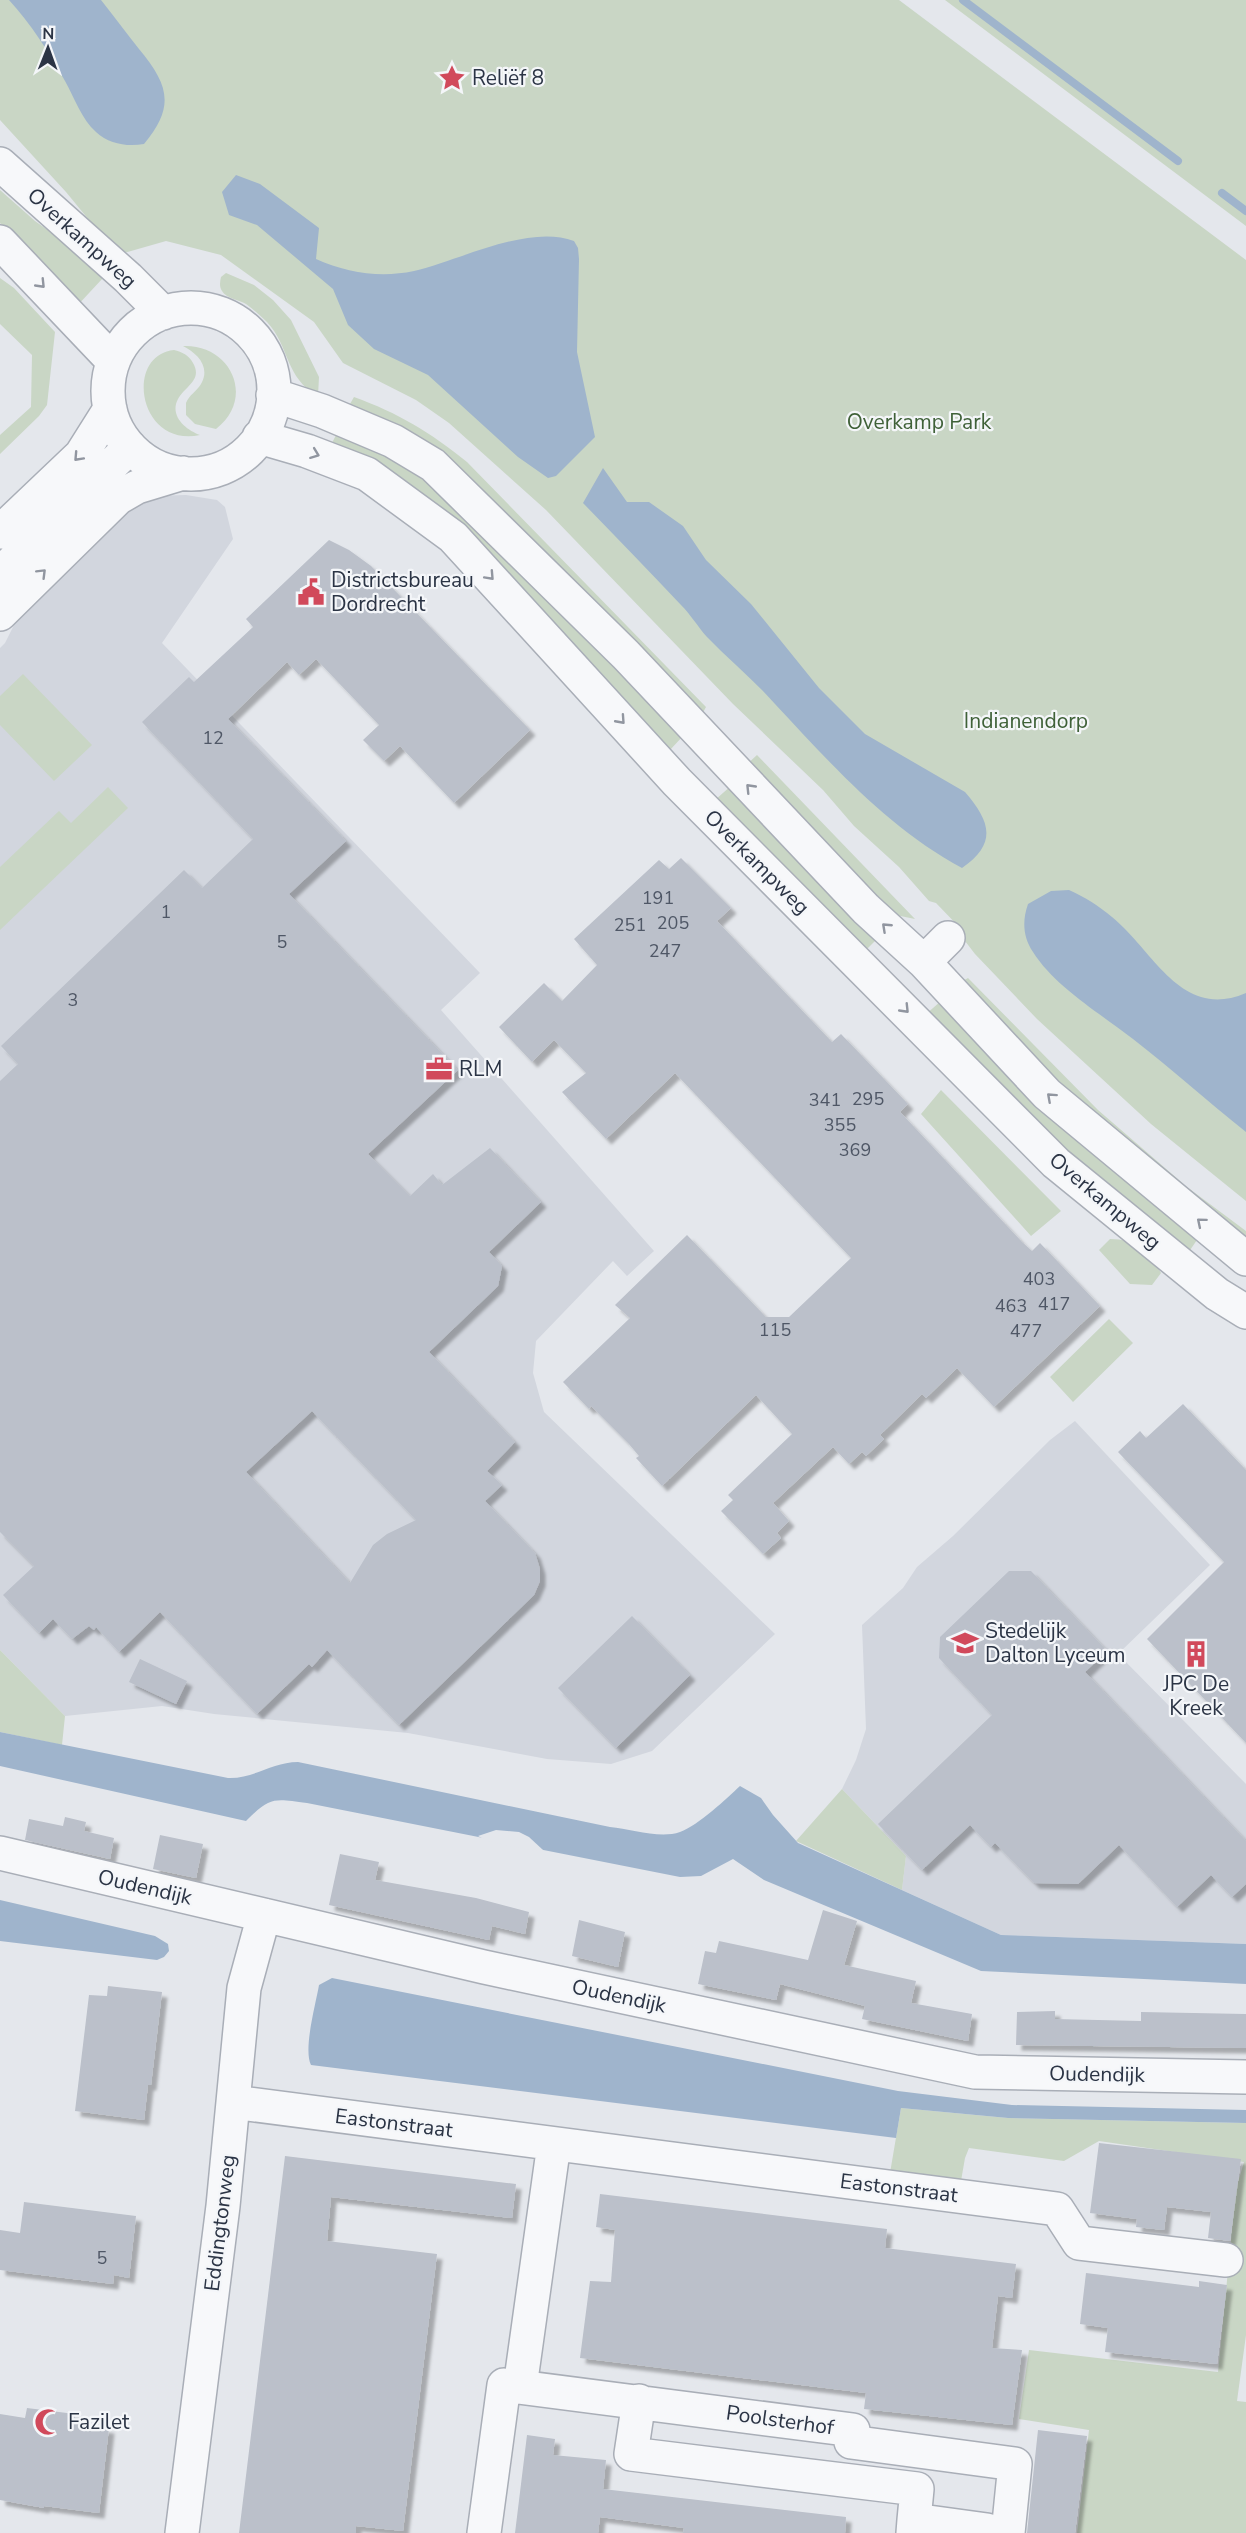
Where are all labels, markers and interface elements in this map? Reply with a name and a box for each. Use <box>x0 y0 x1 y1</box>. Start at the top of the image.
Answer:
north arrow <box>18 18 78 78</box>
text: N <box>42 23 54 45</box>
place icon: Reliëf 8 <box>437 63 467 93</box>
place label: Reliëf 8 <box>472 64 544 92</box>
street label: Overkampweg <box>21 181 143 295</box>
one-way arrow <box>33 277 44 288</box>
park label: Overkamp Park <box>847 408 992 436</box>
one-way arrow <box>309 447 320 459</box>
one-way arrow <box>74 450 85 461</box>
place label: Districtsbureau Dordrecht <box>331 566 474 618</box>
one-way arrow <box>34 570 45 581</box>
one-way arrow <box>483 570 494 580</box>
public building icon: Districtsbureau Dordrecht <box>296 577 326 607</box>
park label: Indianendorp <box>964 707 1088 735</box>
one-way arrow <box>614 713 625 724</box>
house number: 12 <box>202 726 224 750</box>
one-way arrow <box>746 784 757 794</box>
street label: Overkampweg <box>698 803 816 921</box>
house number: 191 <box>642 886 674 910</box>
house number: 1 <box>161 900 171 924</box>
house number: 205 <box>657 911 689 935</box>
house number: 251 <box>614 913 646 937</box>
one-way arrow <box>882 924 893 935</box>
house number: 5 <box>277 930 287 954</box>
house number: 247 <box>649 939 681 963</box>
house number: 3 <box>68 988 78 1012</box>
one-way arrow <box>897 1002 908 1013</box>
office icon: RLM <box>424 1054 454 1084</box>
place label: RLM <box>459 1055 502 1083</box>
house number: 295 <box>852 1087 884 1111</box>
house number: 341 <box>809 1088 841 1112</box>
one-way arrow <box>1048 1093 1058 1104</box>
house number: 355 <box>824 1113 856 1137</box>
house number: 369 <box>839 1138 871 1162</box>
street label: Overkampweg <box>1043 1146 1167 1256</box>
one-way arrow <box>1197 1219 1208 1230</box>
house number: 403 <box>1023 1267 1055 1291</box>
house number: 417 <box>1038 1292 1070 1316</box>
house number: 463 <box>995 1294 1027 1318</box>
house number: 115 <box>759 1318 791 1342</box>
house number: 477 <box>1010 1319 1042 1343</box>
place label: Stedelijk Dalton Lyceum <box>985 1617 1126 1669</box>
school or university icon: Stedelijk Dalton Lyceum <box>950 1628 980 1658</box>
building icon: JPC De Kreek <box>1181 1639 1211 1669</box>
place label: JPC De Kreek <box>1162 1670 1229 1722</box>
street label: Oudendijk <box>95 1863 195 1912</box>
street label: Oudendijk <box>569 1972 669 2020</box>
street label: Oudendijk <box>1049 2059 1146 2089</box>
street label: Eastonstraat <box>334 2102 455 2144</box>
street label: Eddingtonweg <box>198 2153 242 2293</box>
street label: Eastonstraat <box>839 2167 960 2209</box>
house number: 5 <box>97 2246 107 2270</box>
street label: Poolsterhof <box>724 2399 837 2442</box>
mosque icon: Fazilet <box>33 2407 63 2437</box>
place label: Fazilet <box>68 2408 130 2436</box>

